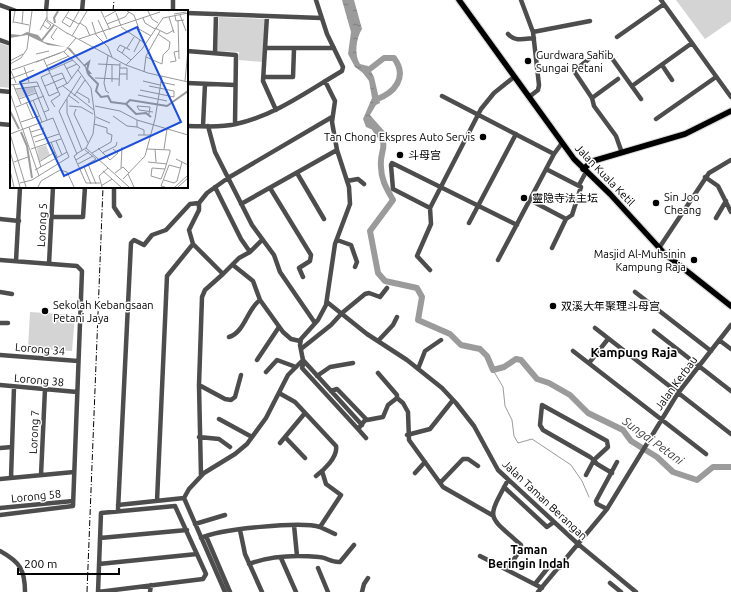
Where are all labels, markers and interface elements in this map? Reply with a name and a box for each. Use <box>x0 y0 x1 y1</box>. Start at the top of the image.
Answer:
inset map <box>10 10 188 188</box>
place label: Gurdwara Sahib Sungai Petani <box>536 49 614 74</box>
marker: Gurdwara Sahib Sungai Petani <box>523 56 533 66</box>
place label: Tan Chong Ekspres Auto Servis <box>324 131 475 143</box>
marker: Tan Chong Ekspres Auto Servis <box>478 132 488 142</box>
street label: Jalan Kuala Ketil <box>573 142 637 208</box>
place label: 斗母宫 <box>408 149 441 161</box>
marker: 斗母宫 <box>395 150 405 160</box>
place label: Sin Joo Cheang <box>664 191 701 216</box>
place label: 靈隐寺法主坛 <box>532 192 598 204</box>
marker: 靈隐寺法主坛 <box>519 193 529 203</box>
marker: Sin Joo Cheang <box>651 198 661 208</box>
street label: Lorong 5 <box>35 203 49 247</box>
place label: Masjid Al-Muhsinin Kampung Raja <box>594 248 686 273</box>
marker: Masjid Al-Muhsinin Kampung Raja <box>689 255 699 265</box>
place label: Sekolah Kebangsaan Petani Jaya <box>53 299 154 324</box>
place label: 双溪大年聚理斗母宫 <box>561 300 660 312</box>
marker: 双溪大年聚理斗母宫 <box>548 301 558 311</box>
marker: Sekolah Kebangsaan Petani Jaya <box>40 306 50 316</box>
street label: Lorong 34 <box>14 341 66 357</box>
district label: Kampung Raja <box>591 345 677 359</box>
street label: Jalan Kerbau <box>652 354 700 412</box>
street label: Lorong 38 <box>13 372 65 388</box>
street label: Lorong 7 <box>27 410 41 454</box>
water label: Sungai Petani <box>620 414 687 468</box>
street label: Jalan Taman Berangan <box>500 458 590 542</box>
street label: Lorong 58 <box>10 487 62 505</box>
district label: Taman Beringin Indah <box>488 543 570 570</box>
scale bar <box>18 550 119 576</box>
text: 200 m <box>24 557 57 570</box>

